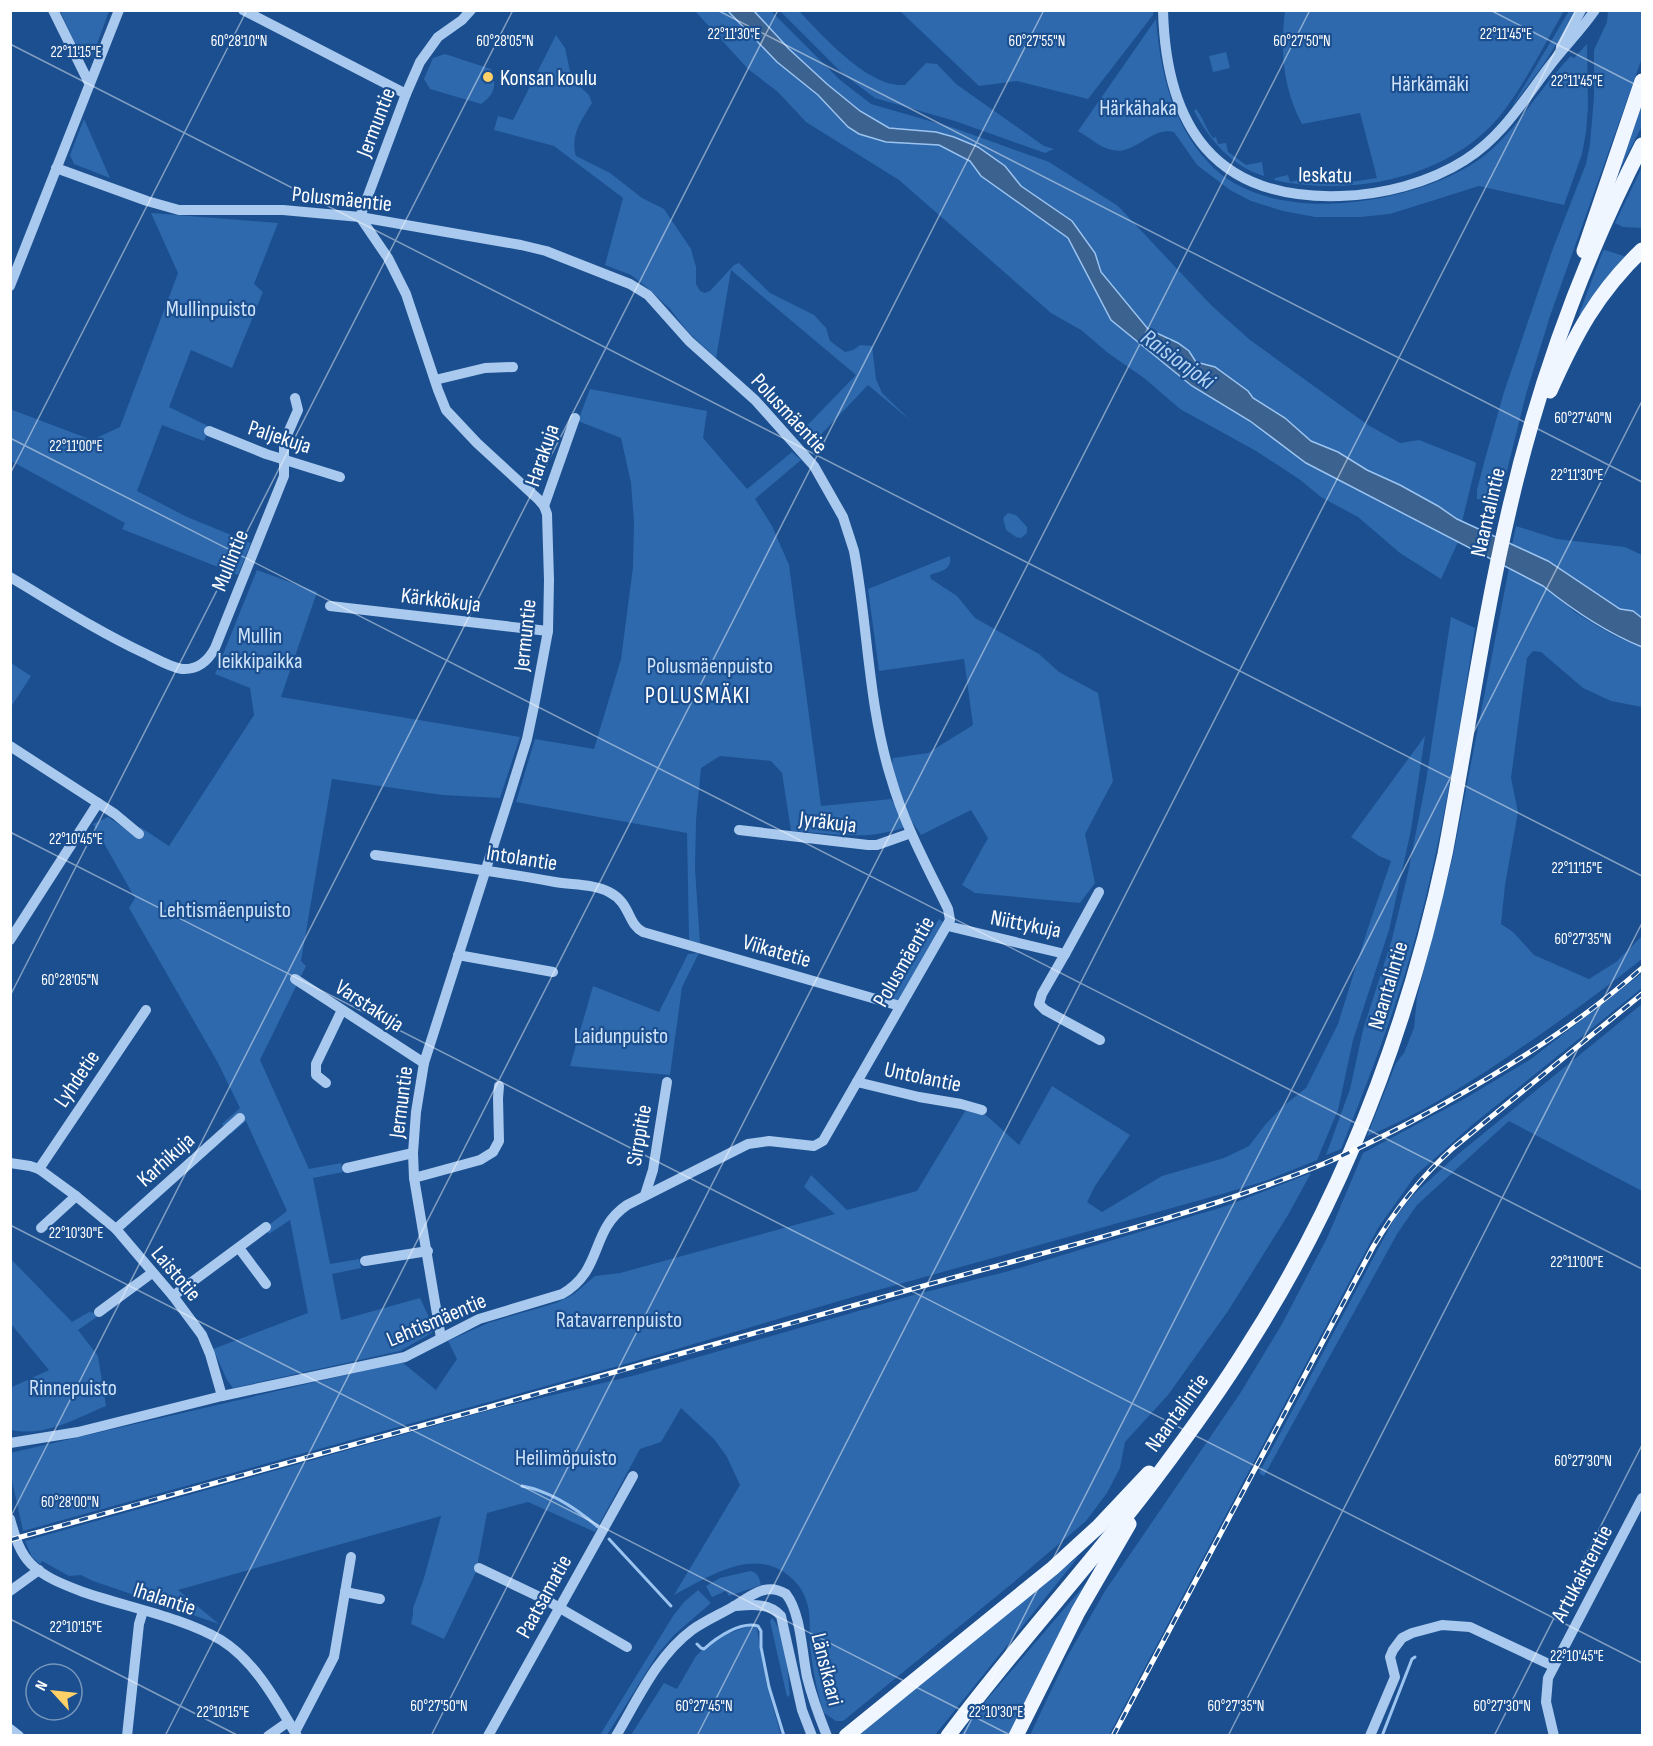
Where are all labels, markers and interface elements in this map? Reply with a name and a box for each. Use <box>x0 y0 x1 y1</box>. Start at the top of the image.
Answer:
text: 22°11'30"E <box>708 25 760 44</box>
text: 22°11'45"E <box>1480 25 1532 44</box>
text: 60°28'10"N <box>211 32 267 51</box>
text: 60°28'05"N <box>476 32 534 51</box>
text: 60°27'55"N <box>1009 32 1065 51</box>
text: 60°27'50"N <box>1273 32 1331 51</box>
text: 22°11'15"E <box>50 43 102 62</box>
place label: Konsan koulu <box>500 65 597 92</box>
marker: Konsan koulu <box>481 70 495 84</box>
park label: Härkämäki <box>1391 71 1469 98</box>
text: 22°11'45"E <box>1551 72 1603 91</box>
street label: Jermuntie <box>350 84 402 162</box>
park label: Härkähaka <box>1099 95 1177 122</box>
street label: Ieskatu <box>1298 162 1352 189</box>
street label: Polusmäentie <box>291 181 393 218</box>
park label: Mullinpuisto <box>166 296 256 323</box>
water label: Raisionjoki <box>1135 323 1221 396</box>
street label: Polusmäentie <box>745 368 833 460</box>
text: 60°27'40"N <box>1554 409 1612 428</box>
street label: Paljekuja <box>245 415 315 460</box>
street label: Harakuja <box>519 421 566 490</box>
text: 22°11'00"E <box>49 437 103 456</box>
street label: Naantalintie <box>1465 465 1512 560</box>
text: 22°11'30"E <box>1551 466 1603 485</box>
street label: Mullintie <box>206 526 255 595</box>
street label: Kärkkökuja <box>399 582 482 619</box>
street label: Jermuntie <box>508 598 543 673</box>
park label: Mullin leikkipaikka <box>218 623 302 675</box>
park label: Polusmäenpuisto <box>647 653 773 680</box>
district label: POLUSMÄKI <box>645 681 751 710</box>
street label: Jyräkuja <box>797 805 858 839</box>
text: 22°10'45"E <box>49 830 103 849</box>
street label: Intolantie <box>484 840 559 877</box>
text: 22°11'15"E <box>1551 859 1603 878</box>
park label: Lehtismäenpuisto <box>159 897 291 924</box>
street label: Niittykuja <box>988 904 1063 945</box>
street label: Polusmäentie <box>868 912 941 1012</box>
street label: Viikatetie <box>739 929 814 974</box>
text: 60°27'35"N <box>1554 930 1612 949</box>
street label: Naantalintie <box>1362 938 1415 1033</box>
text: 60°28'05"N <box>41 971 99 990</box>
street label: Varstakuja <box>330 974 409 1038</box>
park label: Laidunpuisto <box>574 1023 668 1050</box>
street label: Lyhdetie <box>48 1045 106 1113</box>
street label: Untolantie <box>882 1056 964 1099</box>
street label: Jermuntie <box>384 1065 419 1141</box>
street label: Sirppitie <box>621 1102 658 1168</box>
street label: Karhikuja <box>132 1127 200 1193</box>
text: 22°10'30"E <box>49 1224 103 1243</box>
street label: Laistotie <box>145 1241 207 1307</box>
text: 22°11'00"E <box>1550 1253 1604 1272</box>
street label: Lehtismäentie <box>383 1287 490 1353</box>
park label: Ratavarrenpuisto <box>556 1307 682 1334</box>
street label: Naantalintie <box>1140 1368 1215 1457</box>
park label: Rinnepuisto <box>29 1375 117 1402</box>
park label: Heilimöpuisto <box>515 1445 617 1472</box>
text: 60°27'30"N <box>1554 1452 1612 1471</box>
text: 60°28'00"N <box>41 1493 99 1512</box>
street label: Artukaistentie <box>1545 1521 1619 1628</box>
street label: Paatsamatie <box>510 1550 578 1643</box>
street label: Ihalantie <box>130 1577 199 1622</box>
text: 22°10'15"E <box>50 1618 102 1637</box>
street label: Länsikaari <box>805 1630 849 1708</box>
text: 22°10'45"E <box>1550 1647 1604 1666</box>
north arrow <box>24 1662 84 1722</box>
text: N <box>32 1678 52 1694</box>
text: 60°27'50"N <box>410 1697 468 1716</box>
text: 60°27'45"N <box>675 1697 733 1716</box>
text: 60°27'35"N <box>1207 1697 1265 1716</box>
text: 60°27'30"N <box>1473 1697 1531 1716</box>
text: 22°10'15"E <box>197 1703 249 1722</box>
text: 22°10'30"E <box>969 1703 1023 1722</box>

